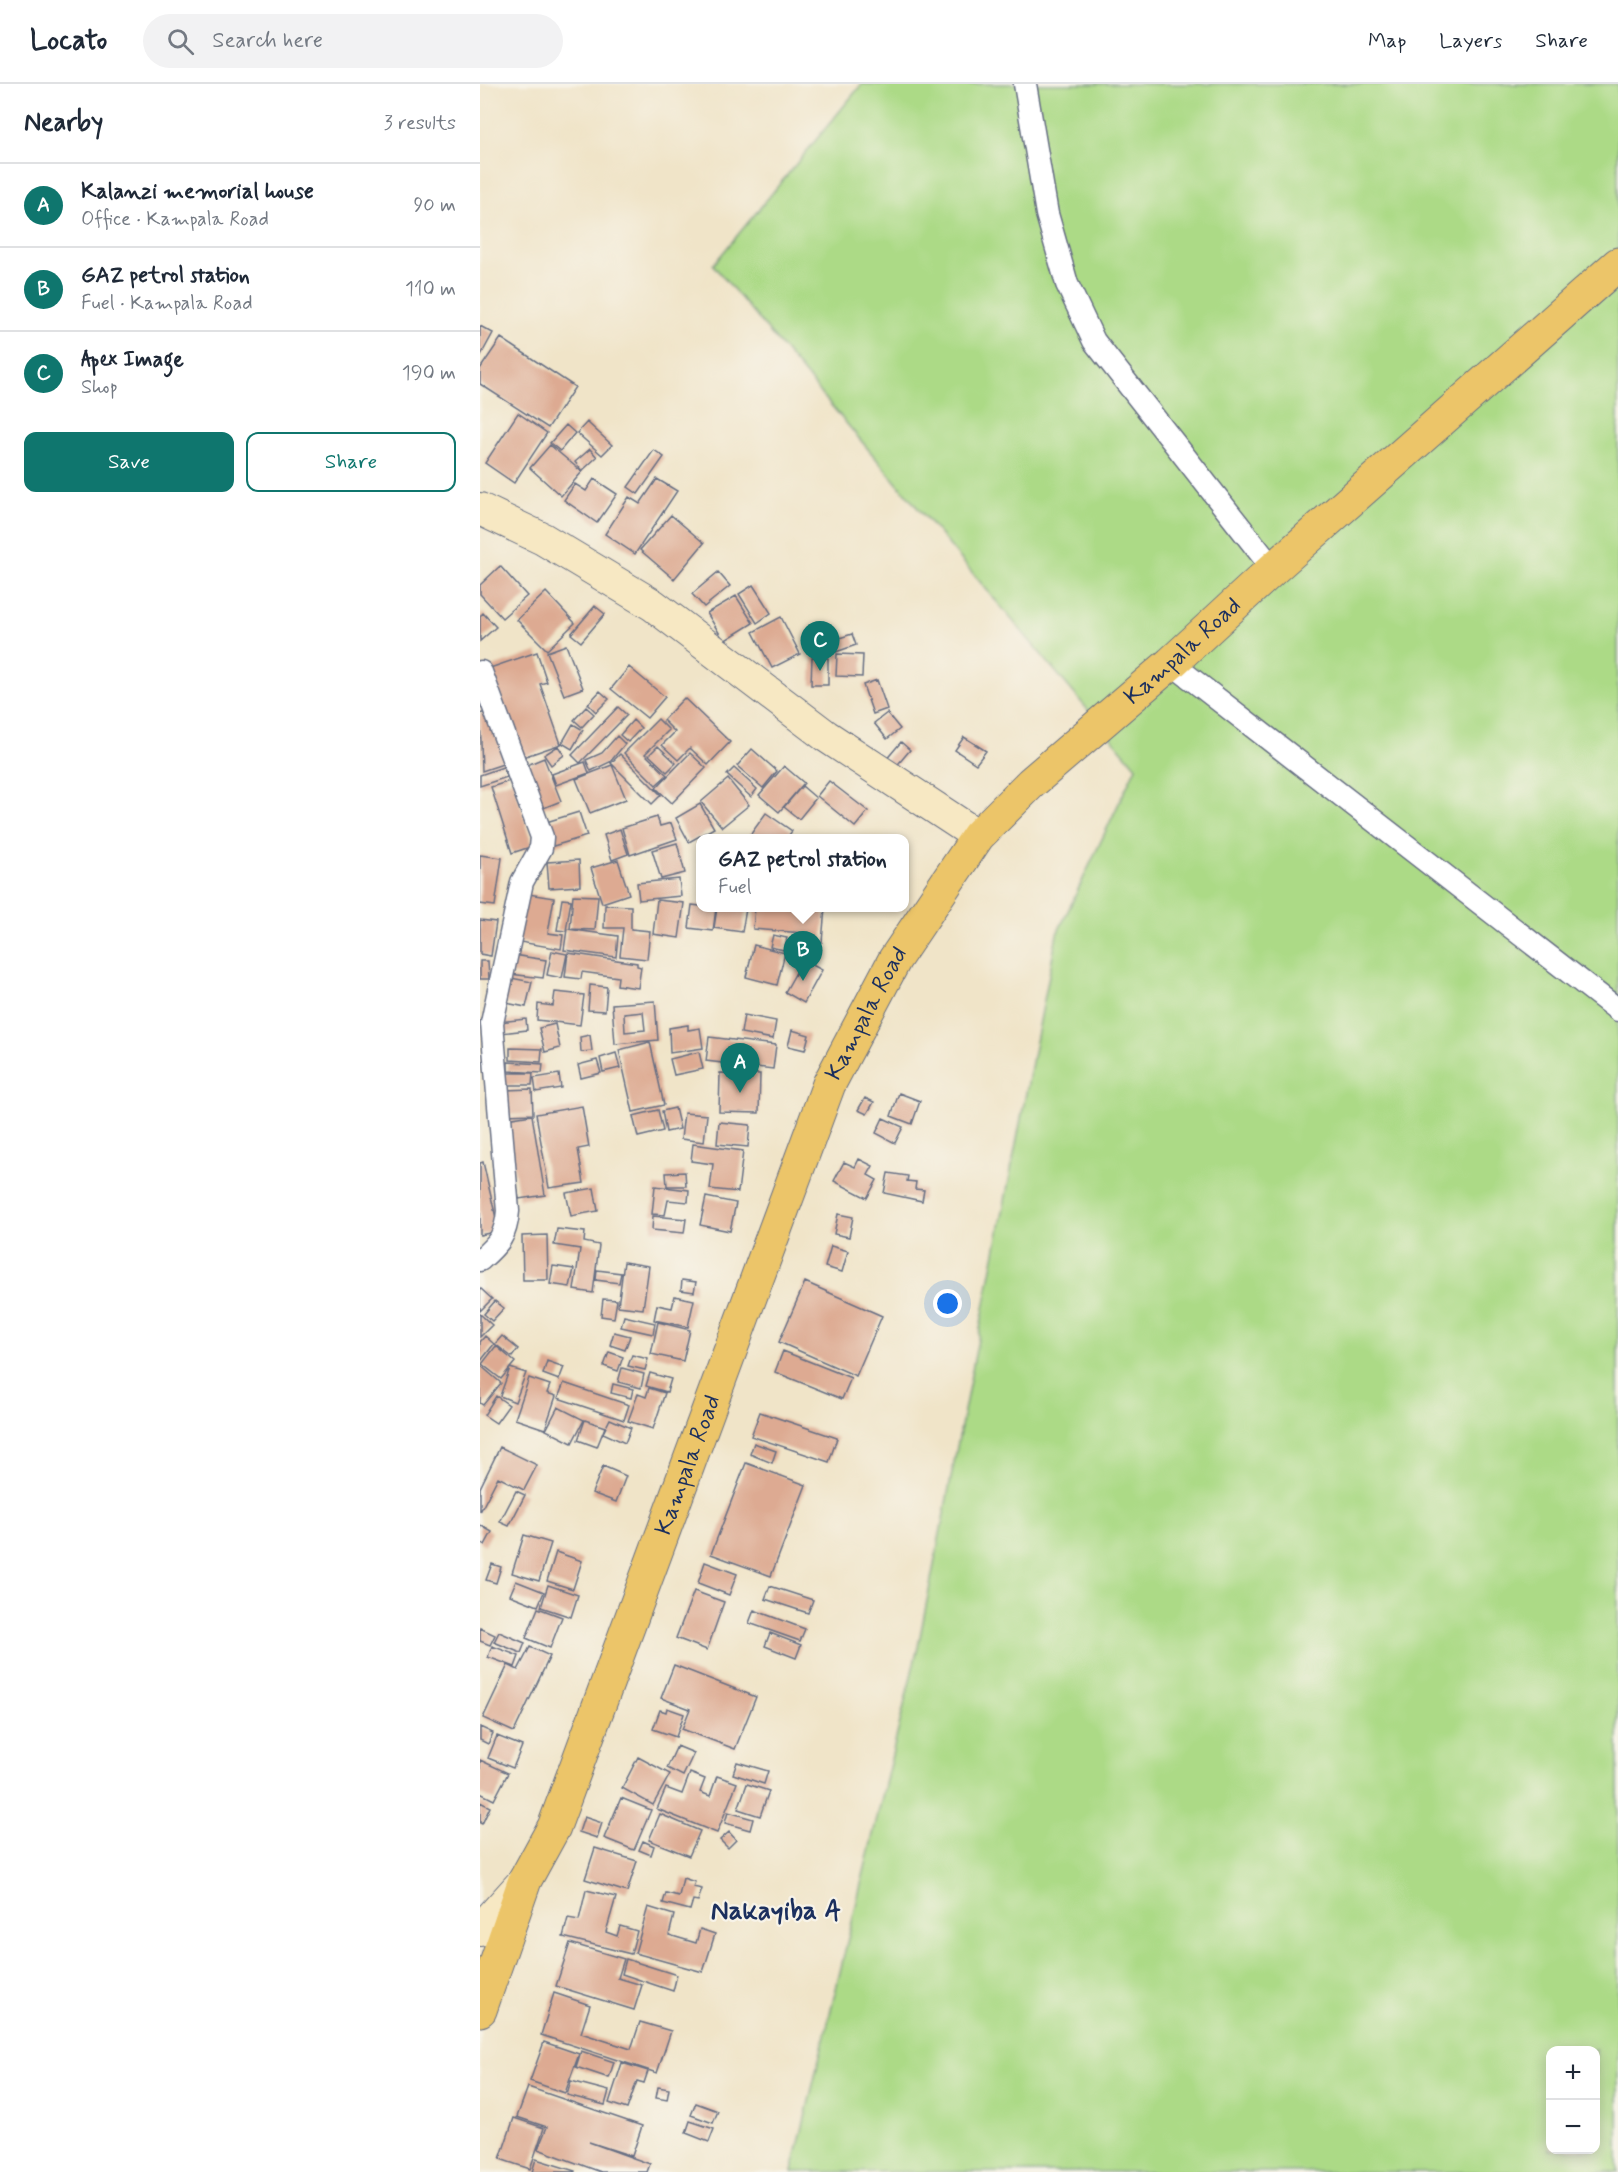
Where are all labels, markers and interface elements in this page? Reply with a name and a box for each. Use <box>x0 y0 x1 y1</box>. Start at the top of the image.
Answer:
search box <box>143 14 563 68</box>
text: Locato <box>30 23 107 60</box>
icon: search <box>164 25 197 58</box>
text: Search here <box>212 27 323 55</box>
text: Map <box>1368 27 1406 55</box>
text: Layers <box>1439 27 1502 55</box>
text: Share <box>1535 27 1588 55</box>
text: Nearby <box>24 106 103 140</box>
text: 3 results <box>384 110 456 137</box>
text: Kalanzi memorial house <box>81 178 314 206</box>
text: A <box>37 192 50 219</box>
text: 90 m <box>413 192 456 219</box>
text: Office · Kampala Road <box>81 206 269 233</box>
text: GAZ petrol station <box>81 262 250 290</box>
text: B <box>37 276 50 303</box>
text: 110 m <box>405 276 456 303</box>
text: Fuel · Kampala Road <box>81 290 253 317</box>
text: Apex Image <box>81 346 184 374</box>
text: C <box>36 360 51 387</box>
text: 190 m <box>402 360 456 387</box>
text: Shop <box>81 374 118 401</box>
button: Save <box>24 432 234 492</box>
button: Share <box>246 432 456 492</box>
street label: Kampala Road <box>1118 590 1248 712</box>
pin: C <box>800 622 840 671</box>
popup <box>696 834 909 912</box>
text: GAZ petrol station <box>718 846 887 874</box>
text: Fuel <box>718 874 752 901</box>
pin: B <box>784 932 822 981</box>
street label: Kampala Road <box>818 940 915 1086</box>
pin: A <box>720 1044 760 1093</box>
your location <box>933 1289 962 1318</box>
street label: Kampala Road <box>648 1391 728 1539</box>
district label: Nakayiba A <box>711 1894 841 1929</box>
map controls <box>1546 2046 1600 2154</box>
button: + <box>1546 2046 1600 2100</box>
button: − <box>1546 2100 1600 2154</box>

